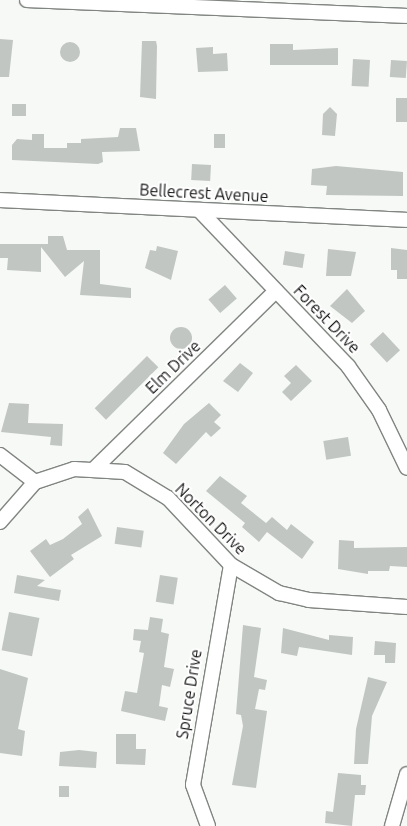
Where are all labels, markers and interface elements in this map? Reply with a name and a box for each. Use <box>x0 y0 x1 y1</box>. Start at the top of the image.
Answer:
street label: Bellecrest Avenue <box>139 180 269 206</box>
street label: Forest Drive <box>290 281 364 357</box>
street label: Elm Drive <box>142 336 204 398</box>
street label: Norton Drive <box>171 479 251 559</box>
street label: Spruce Drive <box>172 648 206 740</box>

